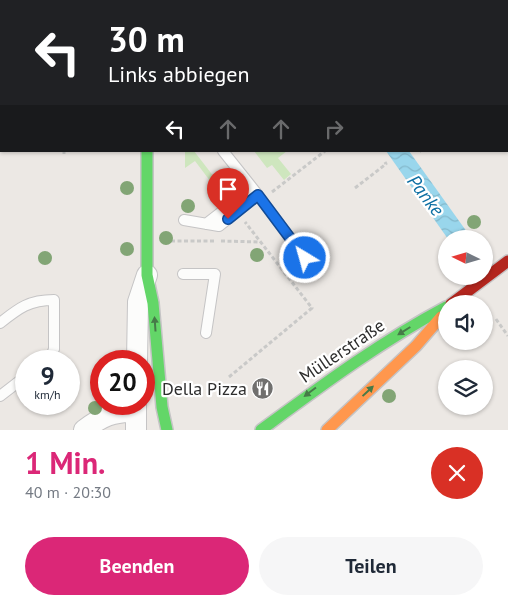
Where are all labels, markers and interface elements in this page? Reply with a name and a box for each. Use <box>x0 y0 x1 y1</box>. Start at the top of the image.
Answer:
text: 30 m <box>108 16 185 62</box>
icon: left <box>25 20 90 85</box>
text: Links abbiegen <box>108 60 250 88</box>
icon: left <box>161 115 189 143</box>
icon: ahead <box>214 115 242 143</box>
icon: ahead <box>267 115 295 143</box>
icon: right <box>320 115 348 143</box>
pin <box>207 168 249 219</box>
water label: Panke <box>402 169 450 221</box>
icon: arrive <box>214 175 242 203</box>
north arrow <box>438 230 492 285</box>
map controls <box>438 230 493 415</box>
position arrow <box>278 231 330 283</box>
button: sound <box>438 295 493 350</box>
street label: Müllerstraße <box>295 314 389 388</box>
one-way arrow <box>150 315 158 331</box>
one-way arrow <box>397 326 410 335</box>
speed limit sign: 20 <box>90 350 155 415</box>
text: 9 <box>40 360 55 392</box>
button: layers <box>438 360 493 415</box>
place label: Della Pizza <box>162 377 247 400</box>
restaurant icon: Della Pizza <box>251 377 275 401</box>
one-way arrow <box>362 385 374 397</box>
text: km/h <box>34 387 61 402</box>
one-way arrow <box>304 387 317 398</box>
text: 1 Min. <box>25 443 105 482</box>
button: close <box>431 447 483 499</box>
text: 40 m · 20:30 <box>25 482 111 502</box>
button: Beenden <box>25 537 249 595</box>
button: Teilen <box>259 537 483 595</box>

